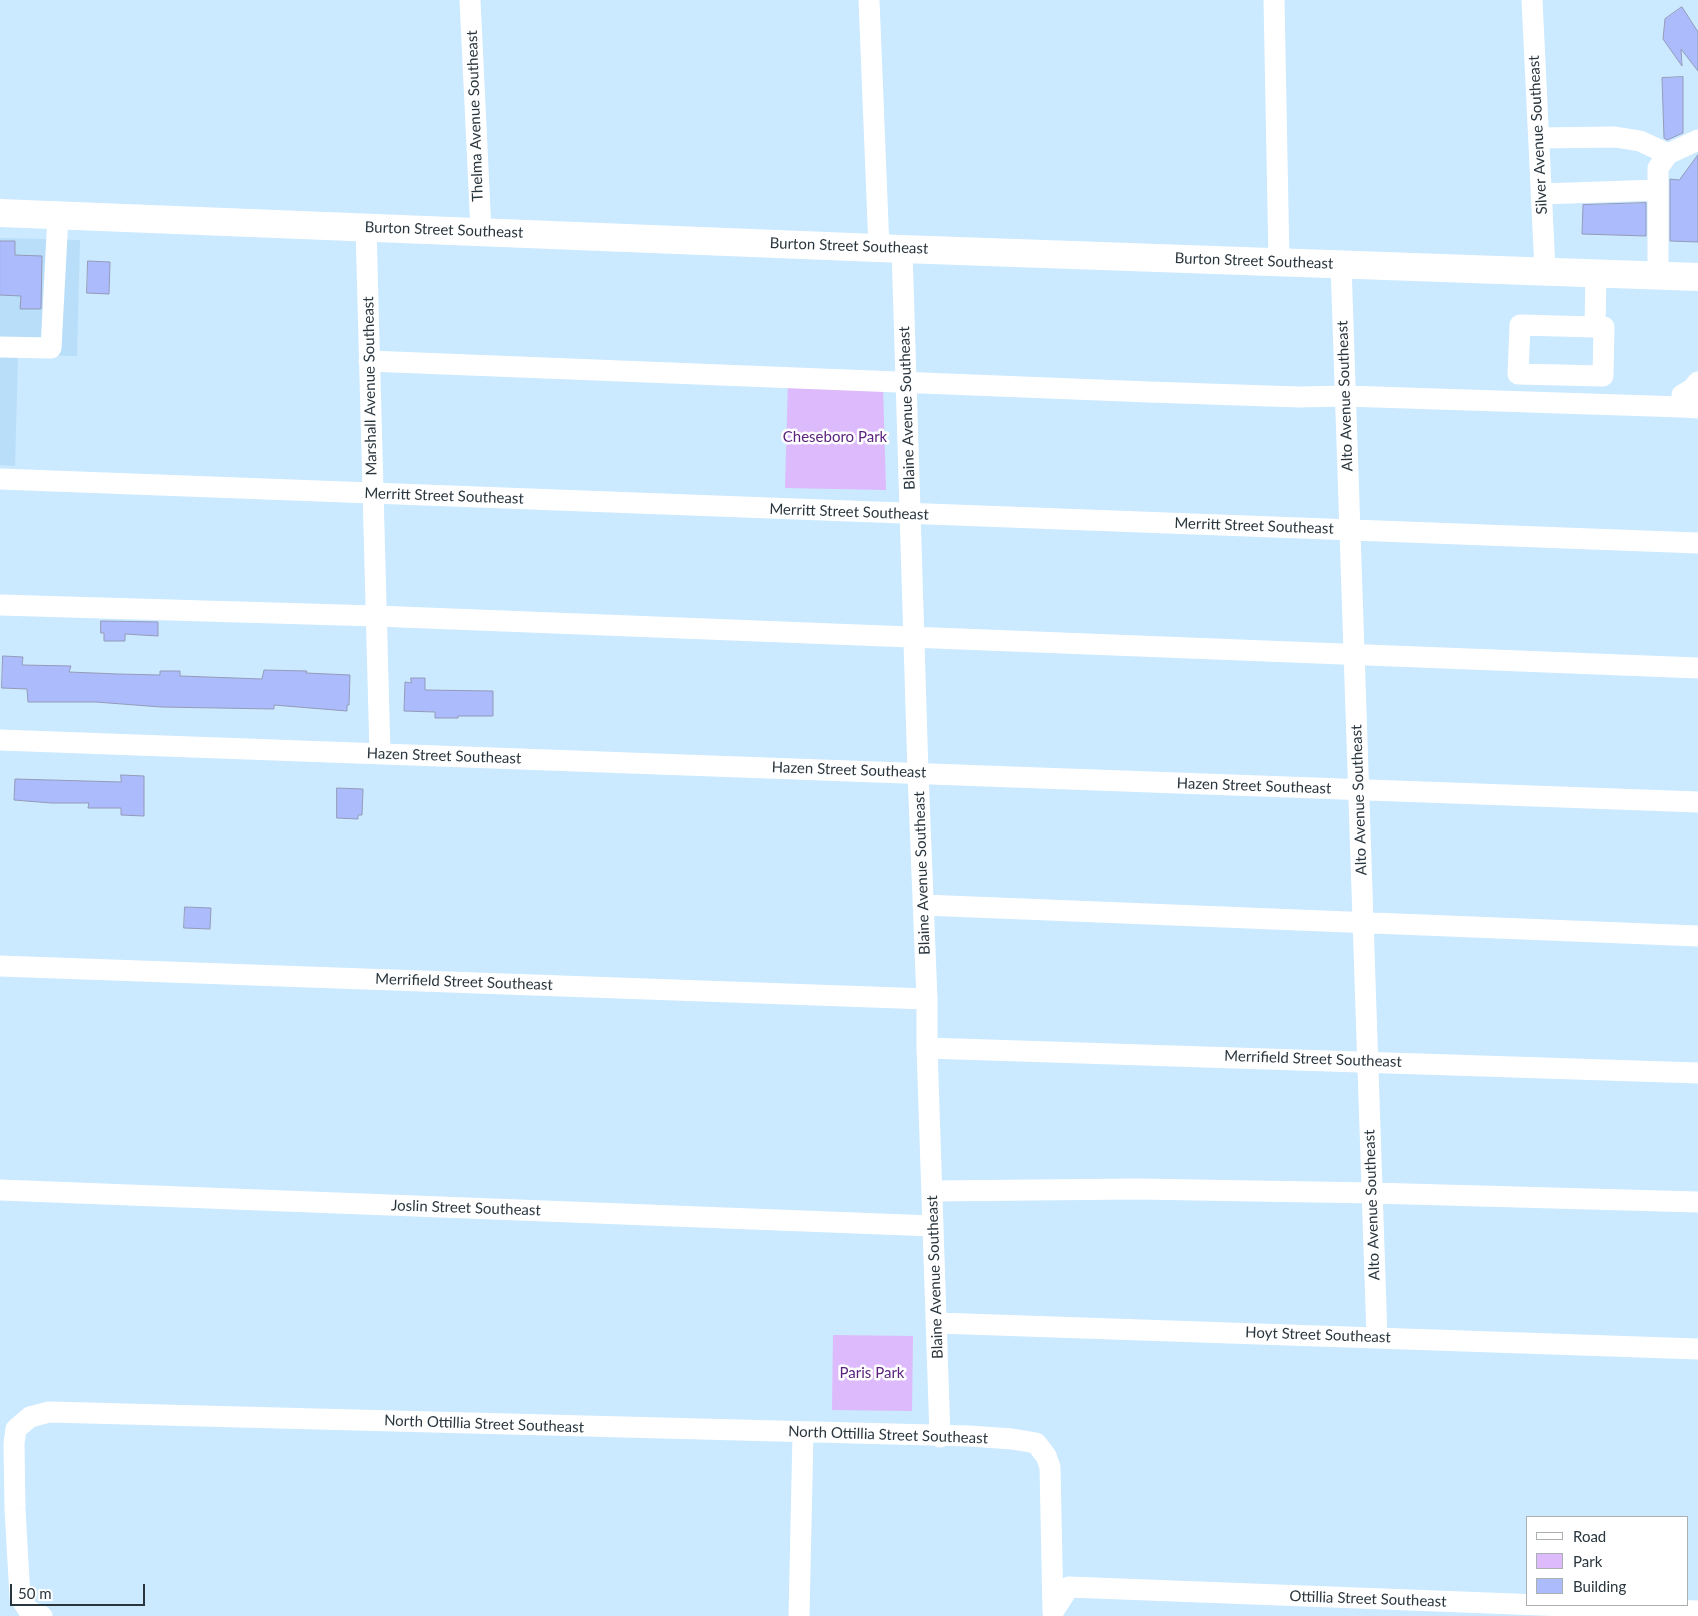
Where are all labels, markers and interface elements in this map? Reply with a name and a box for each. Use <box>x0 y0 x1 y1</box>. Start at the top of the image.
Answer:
street label: Thelma Avenue Southeast <box>463 30 487 202</box>
street label: Silver Avenue Southeast <box>1525 55 1551 215</box>
street label: Burton Street Southeast <box>364 218 524 242</box>
street label: Burton Street Southeast <box>769 234 929 258</box>
street label: Burton Street Southeast <box>1174 249 1334 273</box>
street label: Marshall Avenue Southeast <box>359 296 381 476</box>
street label: Alto Avenue Southeast <box>1333 320 1357 472</box>
street label: Blaine Avenue Southeast <box>895 326 919 490</box>
park label: Cheseboro Park <box>783 428 887 446</box>
street label: Merritt Street Southeast <box>364 484 524 508</box>
street label: Merritt Street Southeast <box>769 500 929 524</box>
street label: Merritt Street Southeast <box>1174 514 1334 538</box>
street label: Alto Avenue Southeast <box>1347 724 1371 876</box>
street label: Hazen Street Southeast <box>366 744 522 768</box>
street label: Hazen Street Southeast <box>771 758 927 782</box>
street label: Hazen Street Southeast <box>1176 774 1332 798</box>
street label: Blaine Avenue Southeast <box>910 791 934 955</box>
street label: Merrifield Street Southeast <box>375 970 553 994</box>
street label: Merrifield Street Southeast <box>1224 1047 1402 1071</box>
street label: Alto Avenue Southeast <box>1360 1129 1384 1281</box>
street label: Blaine Avenue Southeast <box>923 1195 947 1359</box>
street label: Joslin Street Southeast <box>391 1196 541 1220</box>
street label: Hoyt Street Southeast <box>1245 1323 1391 1347</box>
park label: Paris Park <box>840 1364 904 1382</box>
street label: North Ottillia Street Southeast <box>384 1412 584 1436</box>
street label: North Ottillia Street Southeast <box>788 1423 988 1447</box>
legend <box>1526 1516 1688 1606</box>
text: Road <box>1573 1527 1606 1545</box>
text: Park <box>1573 1552 1602 1570</box>
scale bar <box>12 1574 148 1606</box>
text: Building <box>1573 1577 1626 1595</box>
text: 50 m <box>18 1584 52 1602</box>
street label: Ottillia Street Southeast <box>1289 1587 1447 1611</box>

